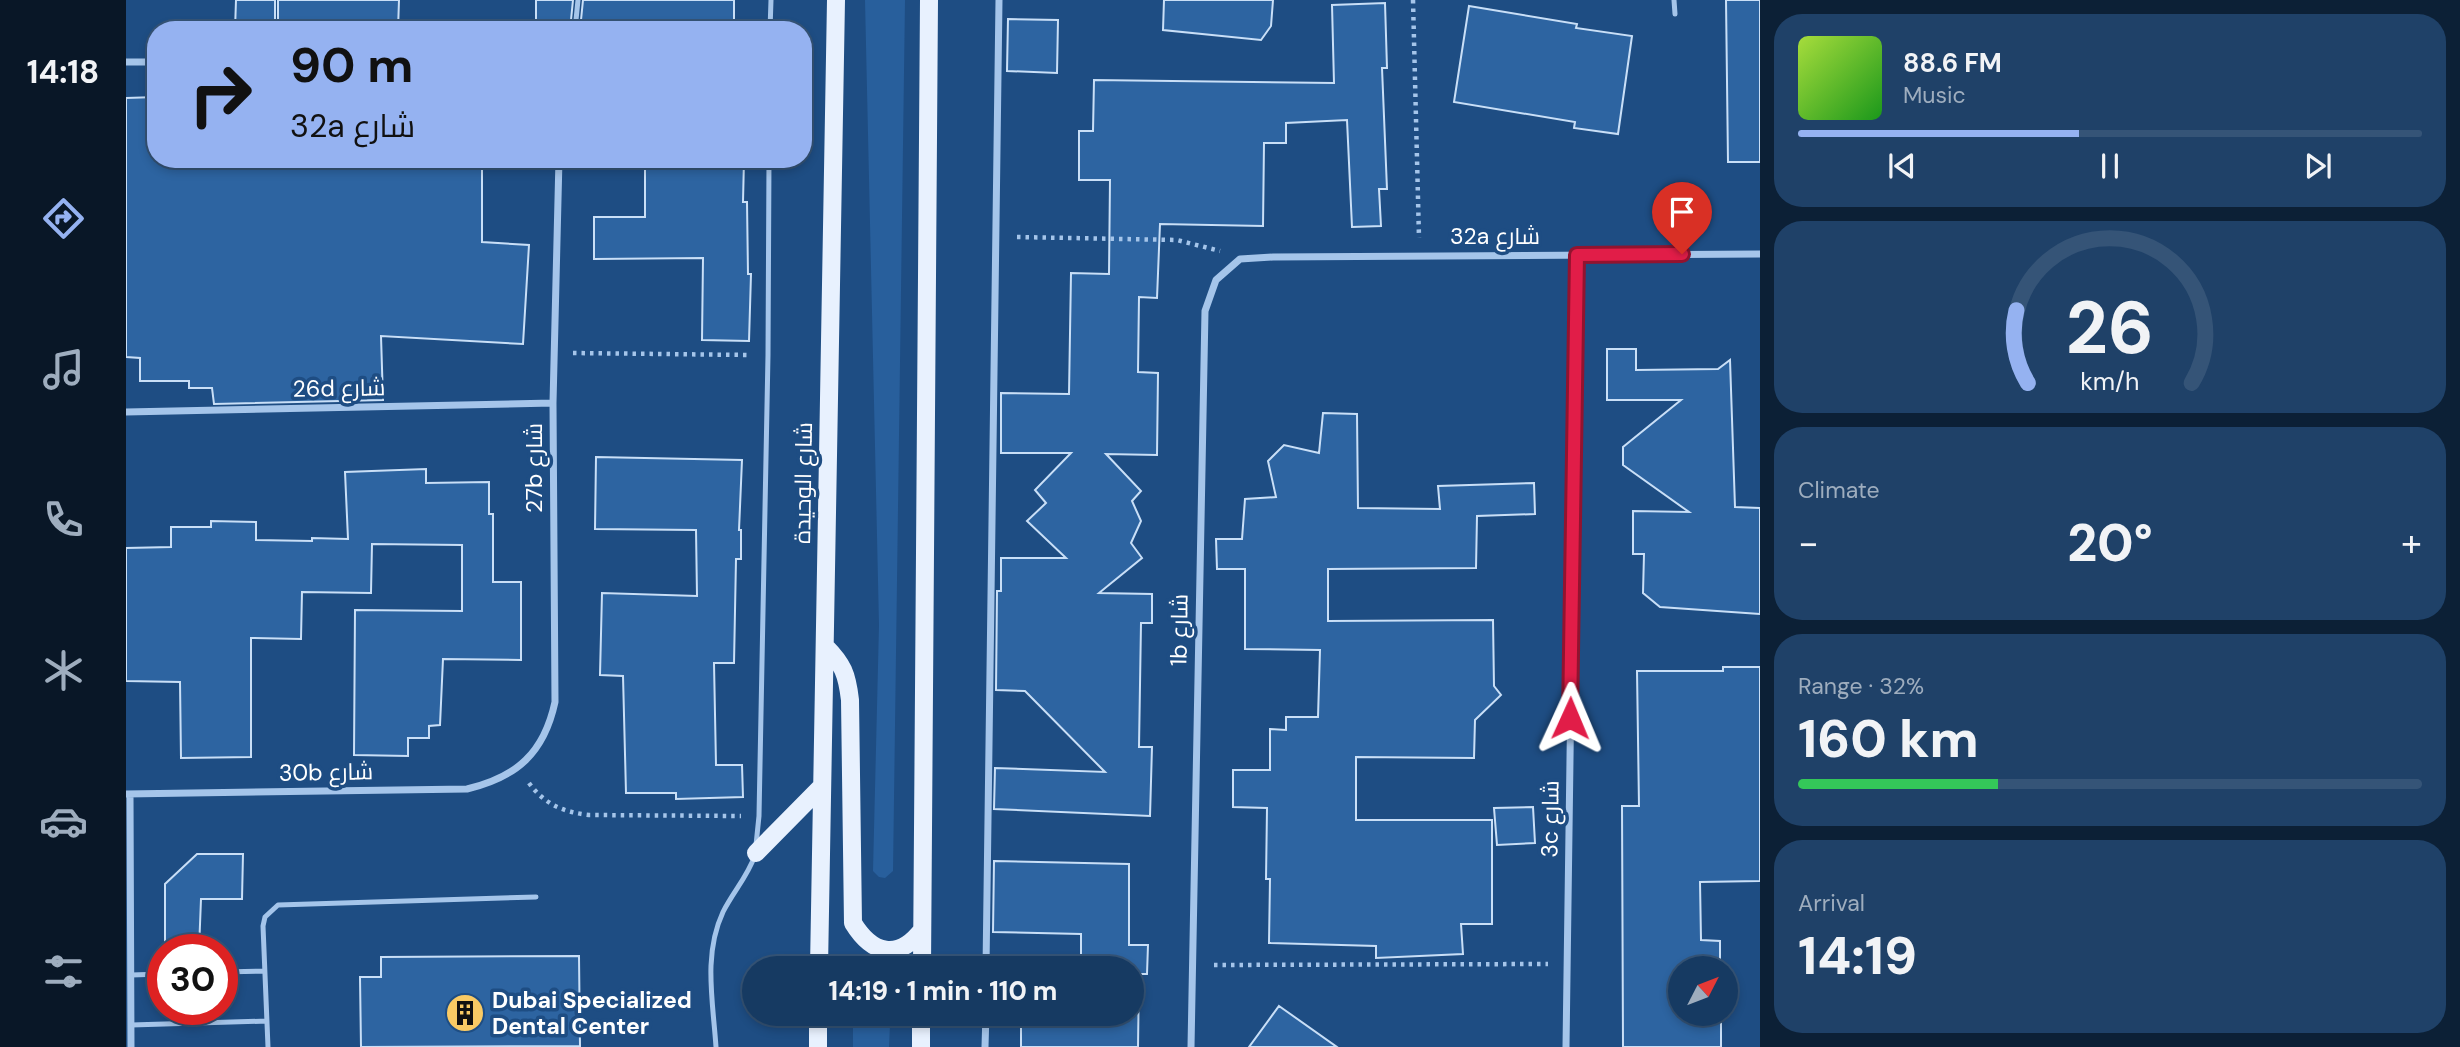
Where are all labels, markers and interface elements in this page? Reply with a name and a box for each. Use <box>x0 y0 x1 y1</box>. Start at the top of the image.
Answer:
text: 90 m <box>290 33 413 97</box>
text: 88.6 FM <box>1903 46 2002 80</box>
icon: right <box>175 49 266 140</box>
text: 14:18 <box>27 51 99 93</box>
text: Music <box>1903 80 1966 110</box>
text: 32a شارع <box>290 105 415 147</box>
icon: previous <box>1883 147 1921 185</box>
icon: pause <box>2091 147 2129 185</box>
icon: next <box>2299 147 2337 185</box>
pin <box>1652 182 1712 254</box>
icon: arrive <box>1663 193 1701 231</box>
icon: directions <box>39 194 88 243</box>
street label: 32a شارع <box>1450 221 1540 252</box>
text: 26 <box>2066 281 2154 376</box>
icon: music <box>39 345 88 394</box>
text: km/h <box>2080 365 2140 398</box>
street label: 26d شارع <box>292 372 386 405</box>
street label: شارع الوحيدة <box>787 422 820 544</box>
street label: 27b شارع <box>519 423 550 513</box>
text: Climate <box>1798 475 1880 505</box>
icon: phone <box>39 495 88 544</box>
text: 20° <box>2067 509 2153 577</box>
text: − <box>1798 518 1819 568</box>
text: + <box>2401 518 2422 568</box>
street label: 1b شارع <box>1163 594 1196 666</box>
icon: climate <box>39 646 88 695</box>
text: Range · 32% <box>1798 671 1924 701</box>
position arrow <box>1533 681 1607 755</box>
text: 160 km <box>1798 705 1979 773</box>
street label: 30b شارع <box>279 756 373 789</box>
street label: 3c شارع <box>1534 780 1567 858</box>
icon: car <box>39 797 88 846</box>
text: Arrival <box>1798 888 1865 918</box>
text: 14:19 <box>1798 922 1917 990</box>
speed limit sign: 30 <box>147 934 238 1025</box>
icon: filters <box>39 947 88 996</box>
north arrow <box>1668 956 1738 1026</box>
map controls <box>1668 956 1738 1026</box>
text: 14:19 · 1 min · 110 m <box>829 974 1057 1008</box>
place label: Dubai Specialized Dental Center <box>492 985 692 1041</box>
building icon: Dubai Specialized Dental Center <box>444 992 486 1034</box>

